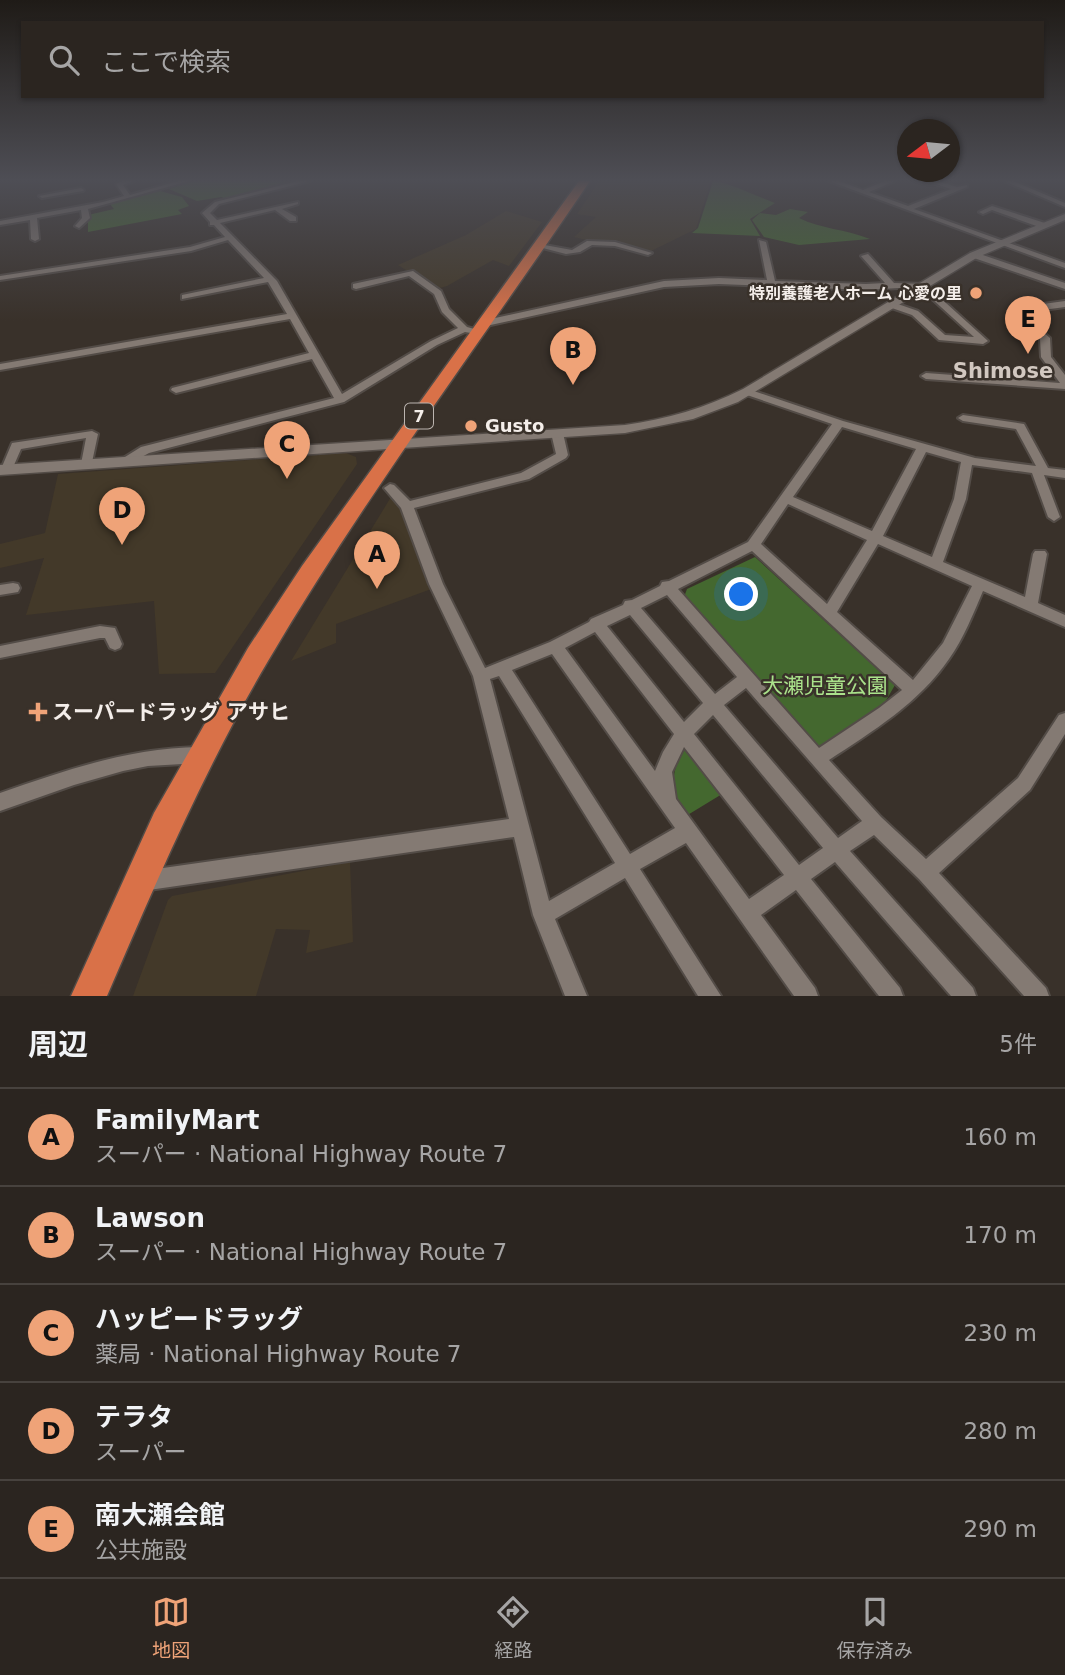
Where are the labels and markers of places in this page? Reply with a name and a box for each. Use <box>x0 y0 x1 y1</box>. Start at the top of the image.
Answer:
place label: 特別養護老人ホーム 心愛の里 <box>749 284 962 303</box>
marker: 特別養護老人ホーム 心愛の里 <box>968 285 984 301</box>
pin: E <box>1005 296 1051 354</box>
pin: B <box>550 327 596 385</box>
place label: Gusto <box>485 415 544 436</box>
marker: Gusto <box>463 418 479 434</box>
pin: C <box>264 421 310 479</box>
pin: D <box>99 487 145 545</box>
pin: A <box>354 531 400 589</box>
place label: スーパードラッグ アサヒ <box>52 700 290 724</box>
marker: スーパードラッグ アサヒ <box>30 704 46 720</box>

